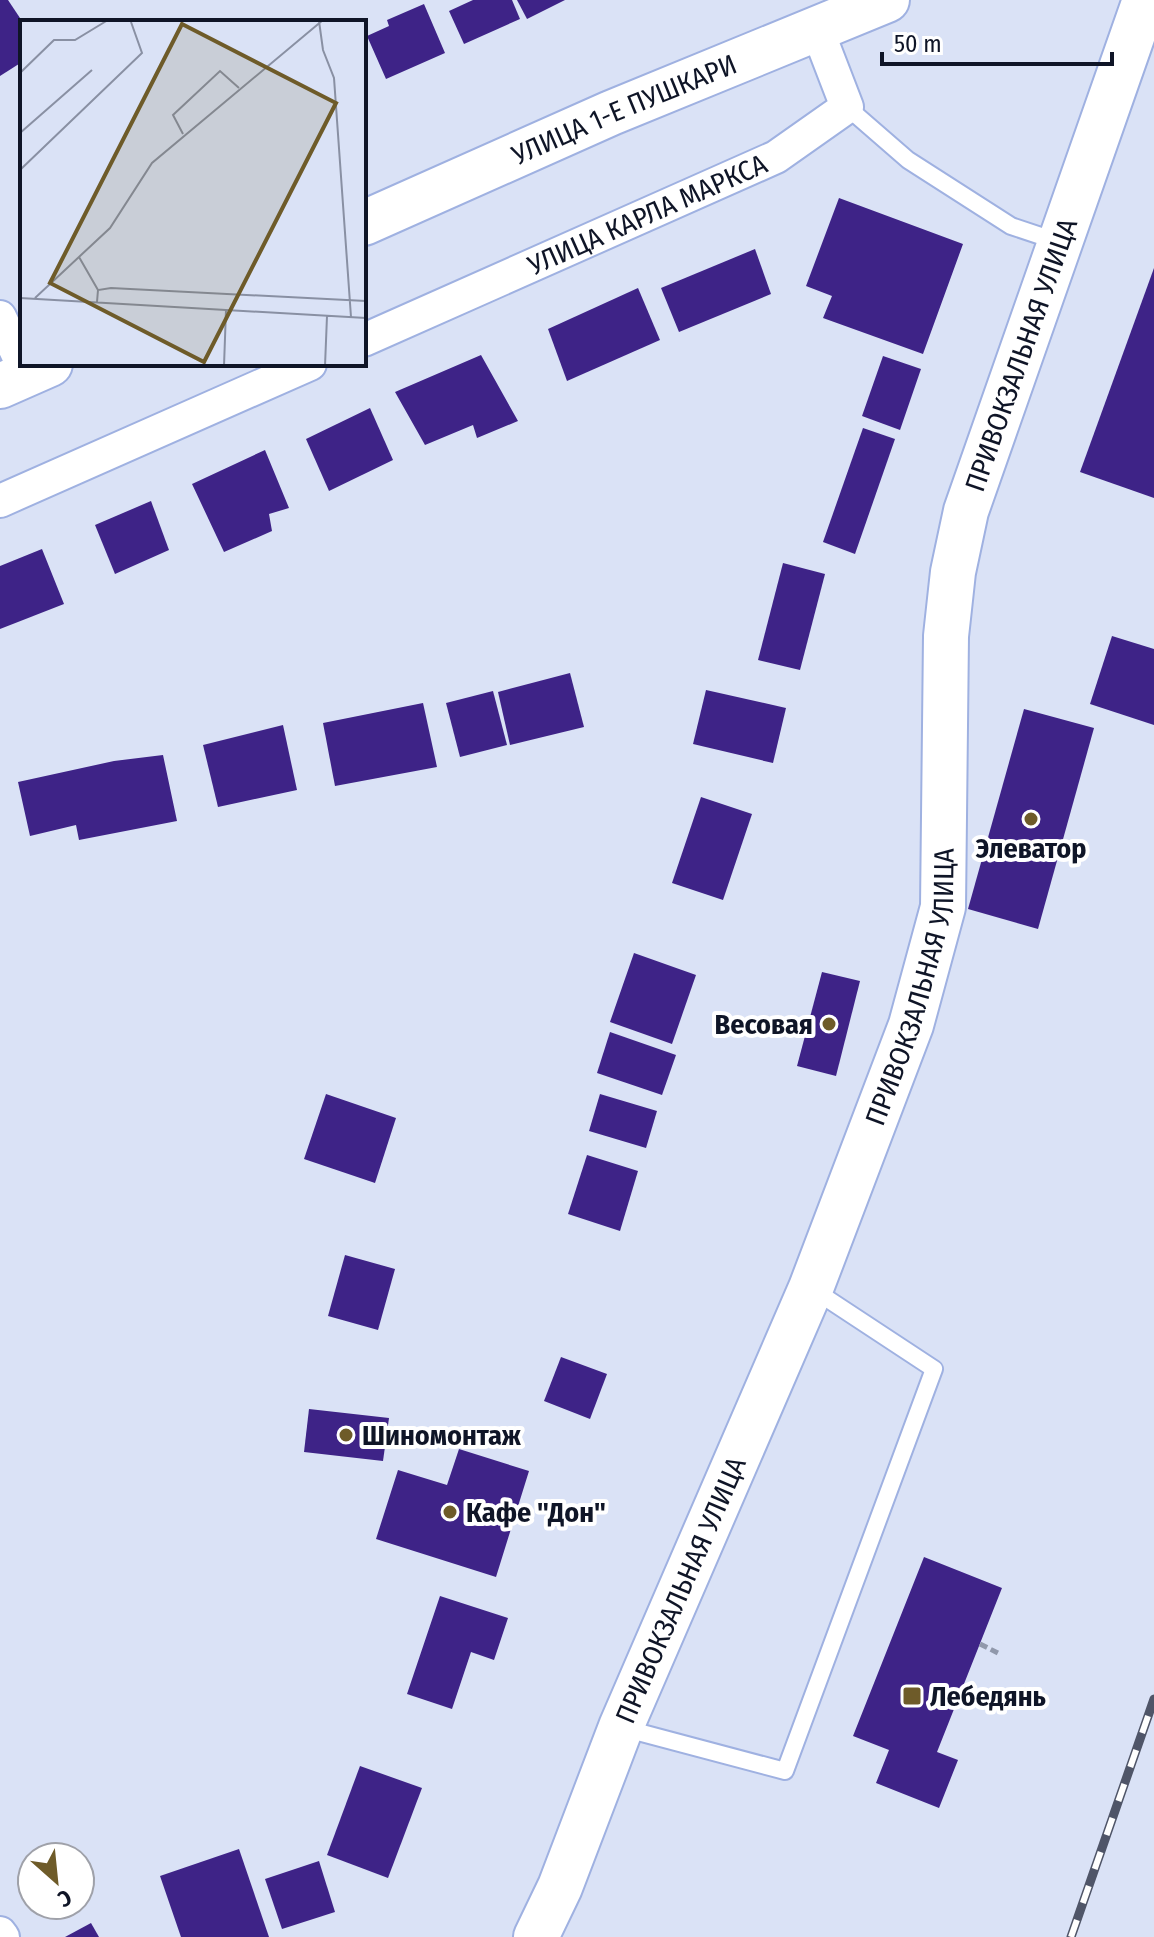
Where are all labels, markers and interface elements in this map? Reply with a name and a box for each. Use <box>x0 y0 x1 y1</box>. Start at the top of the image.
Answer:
scale bar <box>882 16 1112 66</box>
inset map <box>20 20 366 366</box>
text: 50 m <box>894 30 942 58</box>
street label: УЛИЦА 1-Е ПУШКАРИ <box>506 47 741 172</box>
street label: УЛИЦА КАРЛА МАРКСА <box>522 147 772 282</box>
street label: ПРИВОКЗАЛЬНАЯ УЛИЦА <box>958 214 1084 496</box>
marker: Элеватор <box>1022 810 1040 828</box>
place label: Элеватор <box>976 832 1086 865</box>
street label: ПРИВОКЗАЛЬНАЯ УЛИЦА <box>858 848 960 1130</box>
place label: Весовая <box>715 1008 813 1041</box>
marker: Весовая <box>820 1015 838 1033</box>
place label: Шиномонтаж <box>362 1419 522 1452</box>
marker: Шиномонтаж <box>337 1426 355 1444</box>
street label: ПРИВОКЗАЛЬНАЯ УЛИЦА <box>608 1452 753 1728</box>
place label: Кафе "Дон" <box>466 1496 606 1529</box>
marker: Кафе "Дон" <box>441 1503 459 1521</box>
place label: Лебедянь <box>930 1680 1046 1713</box>
marker: Лебедянь <box>901 1685 923 1707</box>
north arrow <box>16 1841 96 1921</box>
text: С <box>53 1884 76 1913</box>

